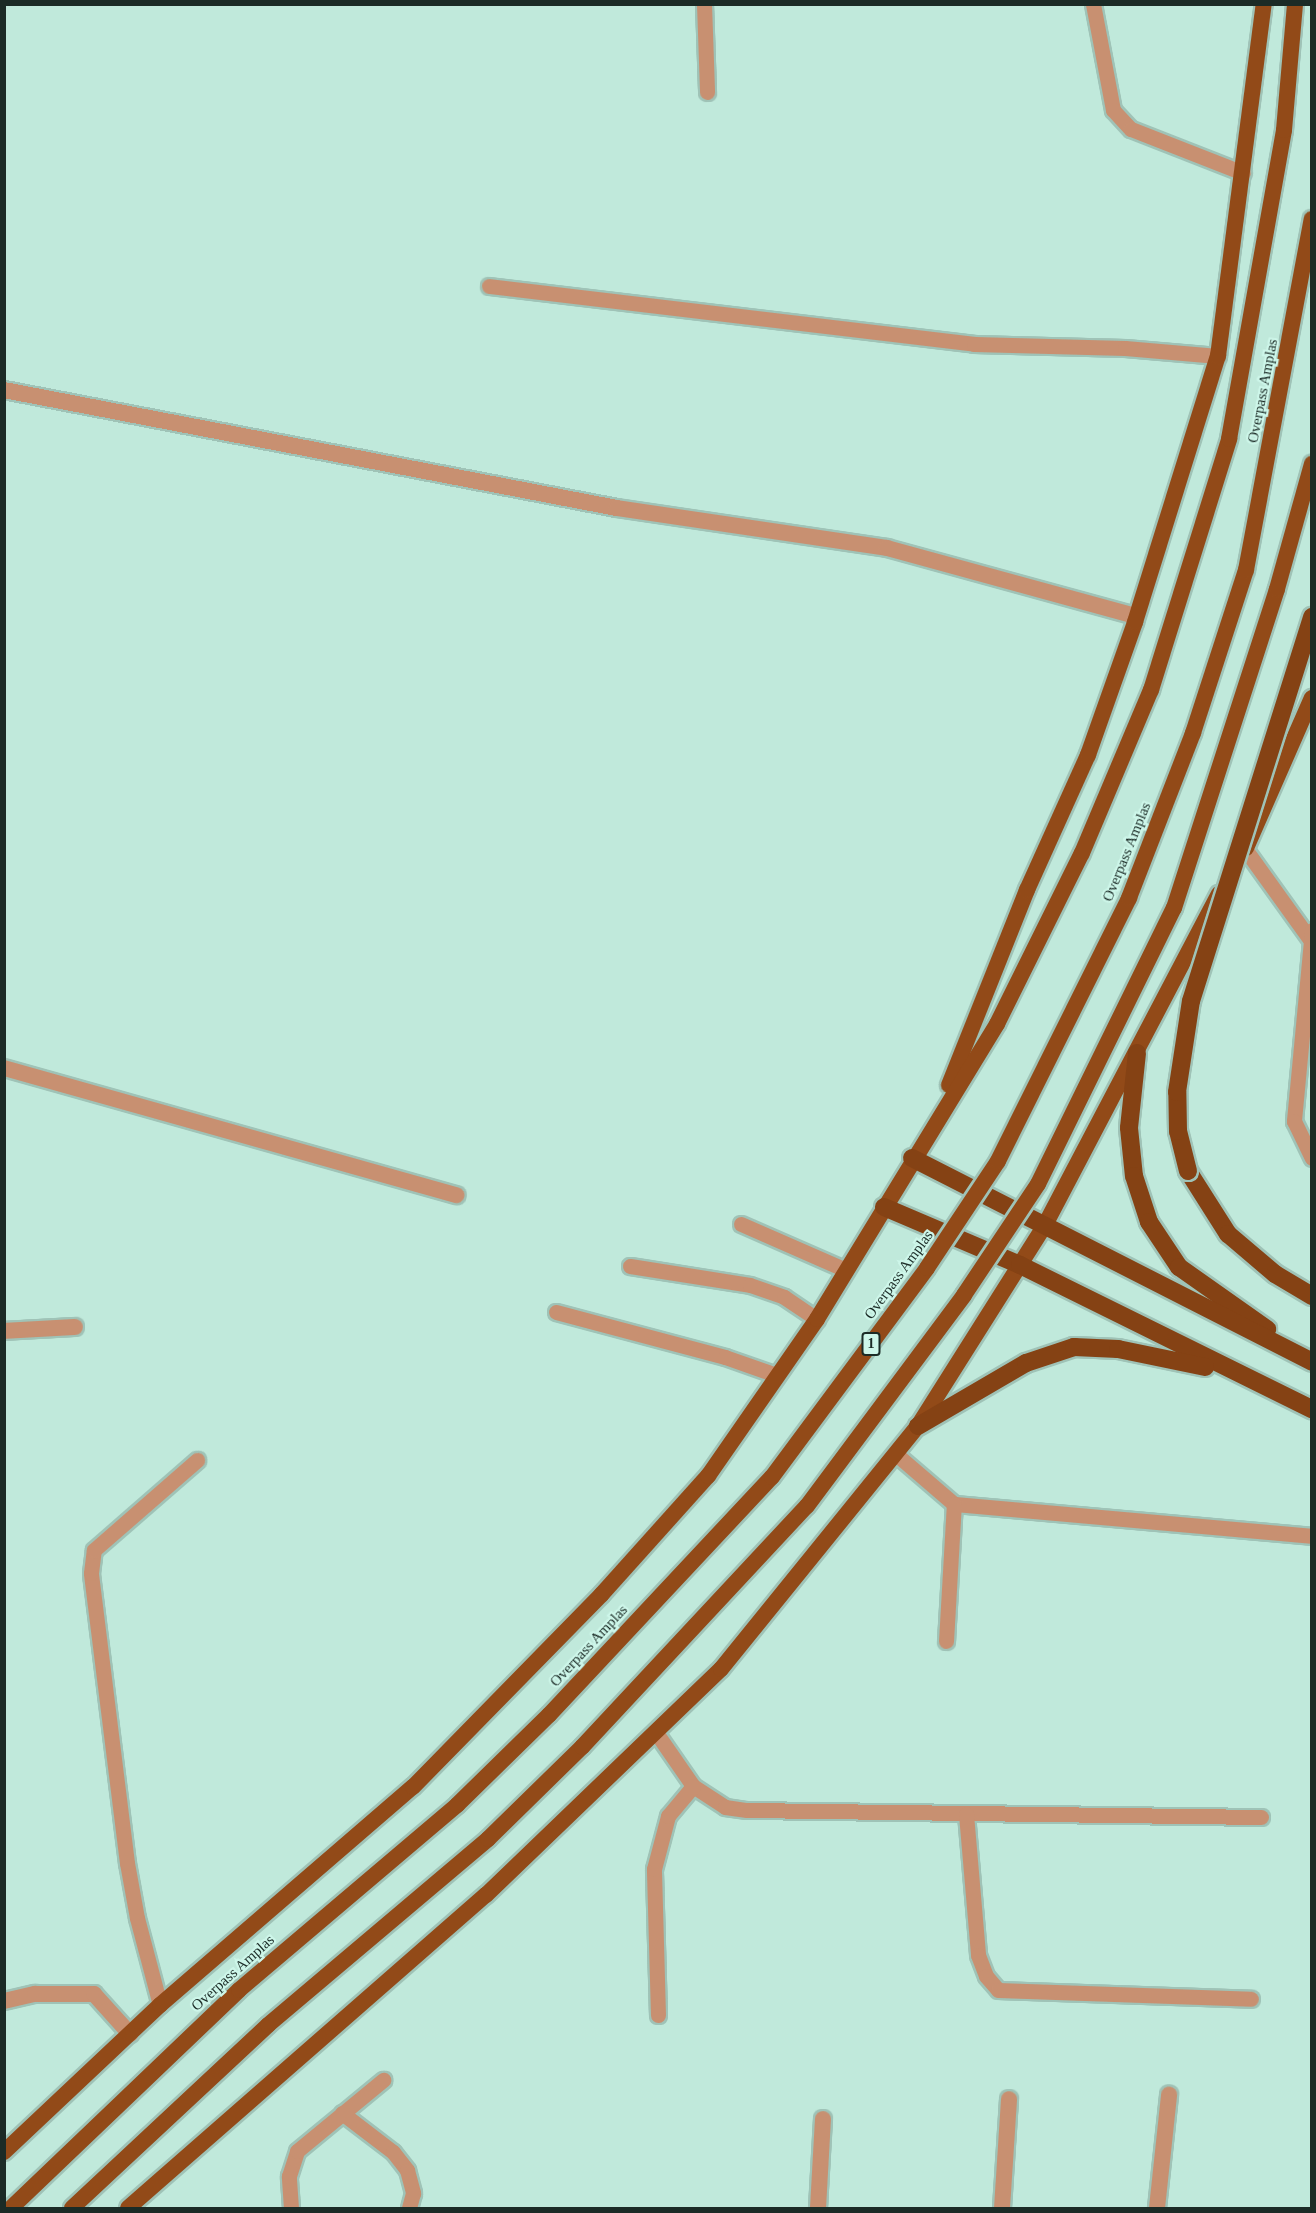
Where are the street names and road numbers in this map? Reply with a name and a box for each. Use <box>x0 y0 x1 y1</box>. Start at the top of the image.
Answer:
street label: Overpass Amplas <box>1244 337 1282 445</box>
street label: Overpass Amplas <box>1099 799 1155 905</box>
street label: Overpass Amplas <box>860 1227 938 1323</box>
road number: 1 <box>860 1333 882 1355</box>
street label: Overpass Amplas <box>546 1601 632 1691</box>
street label: Overpass Amplas <box>188 1931 278 2015</box>

